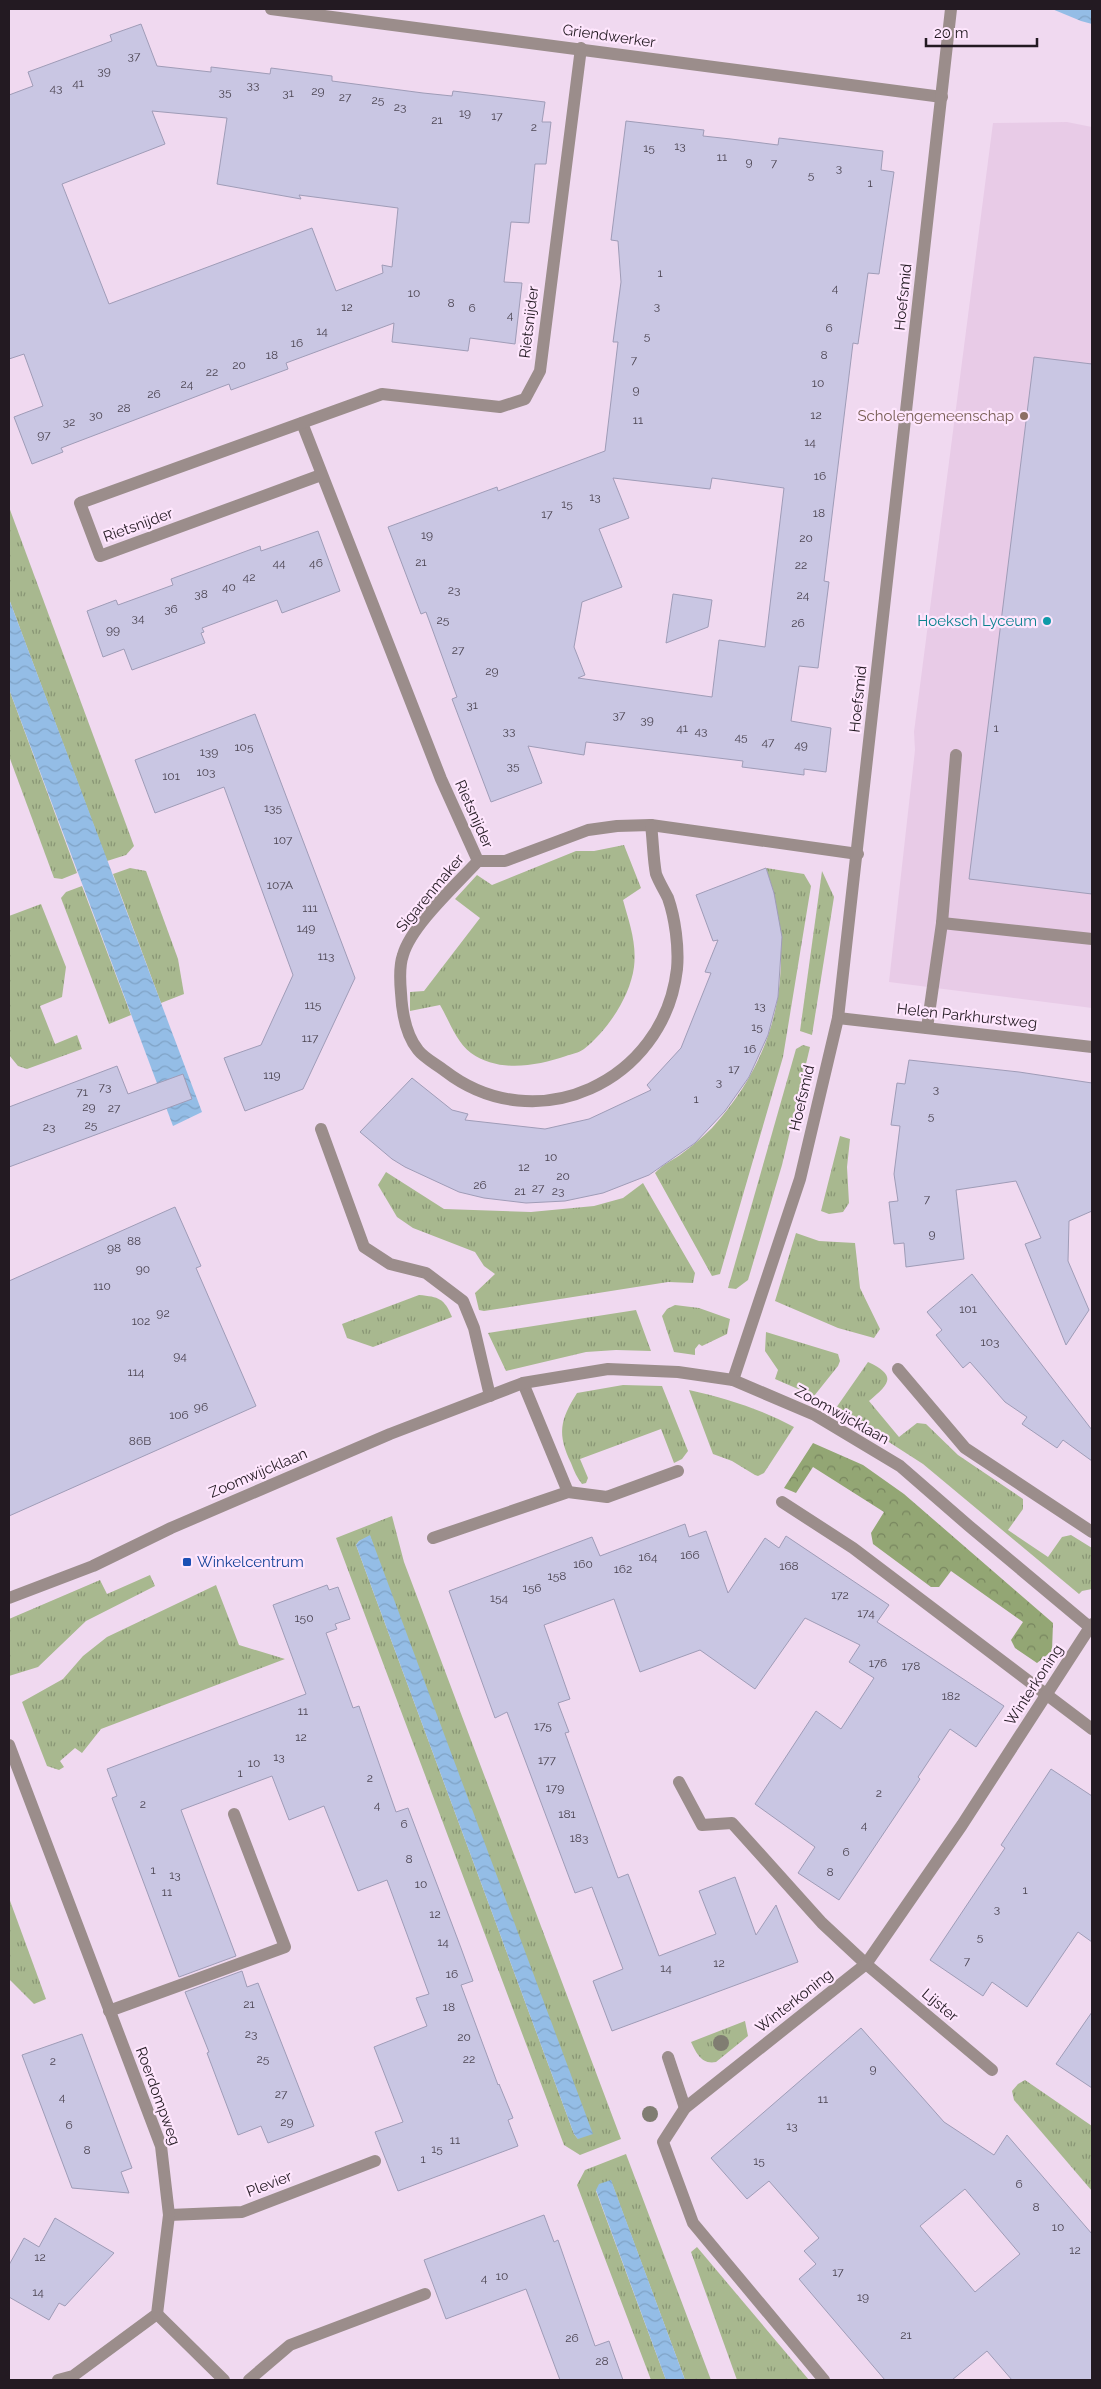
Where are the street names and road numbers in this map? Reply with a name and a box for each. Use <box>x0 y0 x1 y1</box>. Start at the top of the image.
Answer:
street label: Griendwerker <box>561 21 657 52</box>
street label: Hoefsmid <box>891 263 915 331</box>
street label: Rietsnijder <box>516 284 542 359</box>
street label: Rietsnijder <box>101 504 176 546</box>
street label: Hoefsmid <box>846 665 870 733</box>
street label: Rietsnijder <box>451 777 497 852</box>
street label: Sigarenmaker <box>392 850 468 936</box>
street label: Helen Parkhurstweg <box>896 1000 1038 1032</box>
street label: Hoefsmid <box>786 1063 818 1133</box>
street label: Zoomwijcklaan <box>792 1382 892 1448</box>
street label: Zoomwijcklaan <box>206 1444 310 1502</box>
street label: Winterkoning <box>1001 1641 1067 1729</box>
street label: Winterkoning <box>752 1965 836 2037</box>
street label: Lijster <box>918 1985 962 2026</box>
street label: Roerdompweg <box>132 2044 184 2148</box>
street label: Plevier <box>244 2167 295 2201</box>

